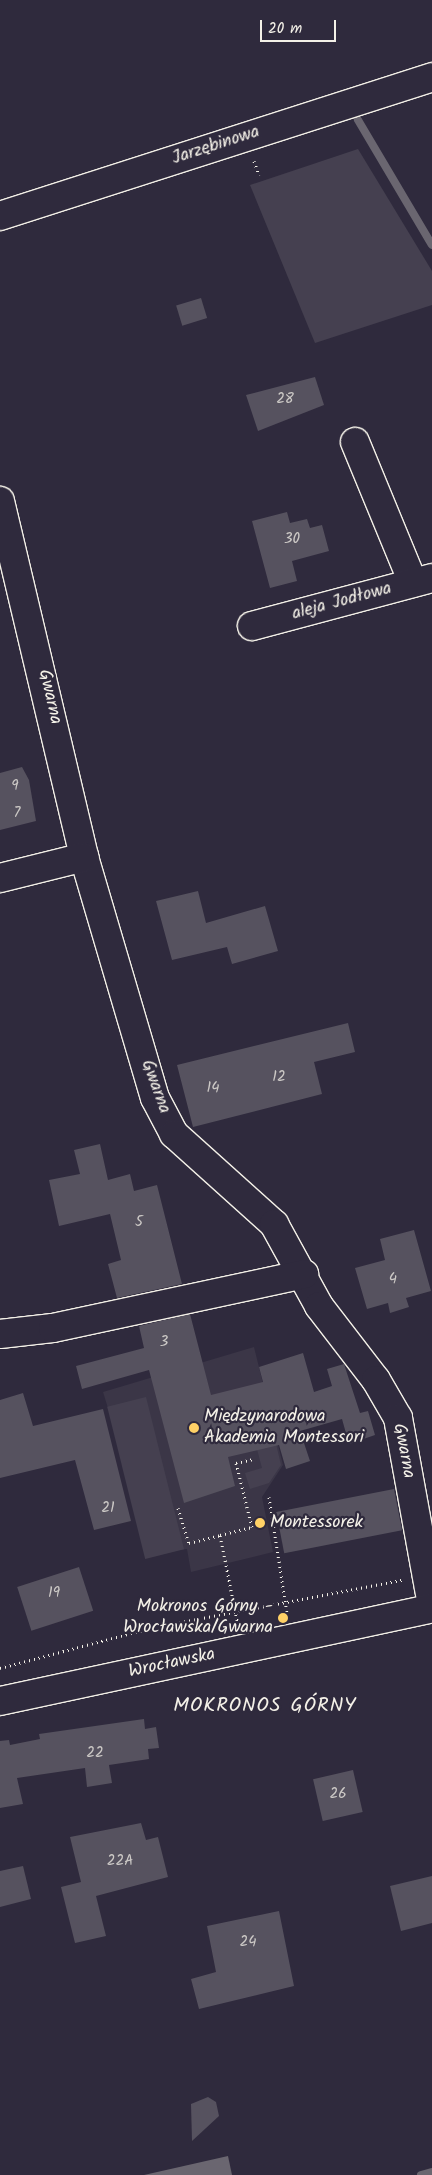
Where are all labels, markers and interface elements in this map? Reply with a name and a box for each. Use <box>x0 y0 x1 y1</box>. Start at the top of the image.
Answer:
scale bar <box>262 10 338 42</box>
text: 20 m <box>268 17 302 41</box>
street label: Jarzębinowa <box>170 122 262 170</box>
house number: 28 <box>276 391 294 409</box>
house number: 30 <box>284 531 300 549</box>
street label: aleja Jodłowa <box>290 578 394 626</box>
street label: Gwarna <box>32 668 66 726</box>
house number: 9 <box>11 778 19 796</box>
house number: 7 <box>14 805 20 823</box>
street label: Gwarna <box>135 1057 175 1117</box>
house number: 12 <box>272 1069 286 1087</box>
house number: 14 <box>207 1080 219 1098</box>
house number: 5 <box>135 1214 143 1232</box>
house number: 4 <box>389 1271 397 1289</box>
house number: 3 <box>160 1334 168 1352</box>
place label: Międzynarodowa Akademia Montessori <box>204 1407 364 1450</box>
marker: Międzynarodowa Akademia Montessori <box>188 1422 200 1434</box>
street label: Gwarna <box>387 1422 419 1480</box>
house number: 21 <box>101 1500 115 1518</box>
place label: Montessorek <box>270 1512 363 1534</box>
marker: Montessorek <box>254 1517 266 1529</box>
house number: 19 <box>48 1585 60 1603</box>
place label: Mokronos Górny - Wrocławska/Gwarna <box>123 1597 273 1640</box>
marker: Mokronos Górny - Wrocławska/Gwarna <box>277 1612 289 1624</box>
street label: Wrocławska <box>127 1644 217 1684</box>
district label: MOKRONOS GÓRNY <box>172 1694 358 1718</box>
house number: 22 <box>86 1745 104 1763</box>
house number: 26 <box>329 1786 347 1804</box>
house number: 22A <box>107 1853 133 1871</box>
house number: 24 <box>240 1934 256 1952</box>

